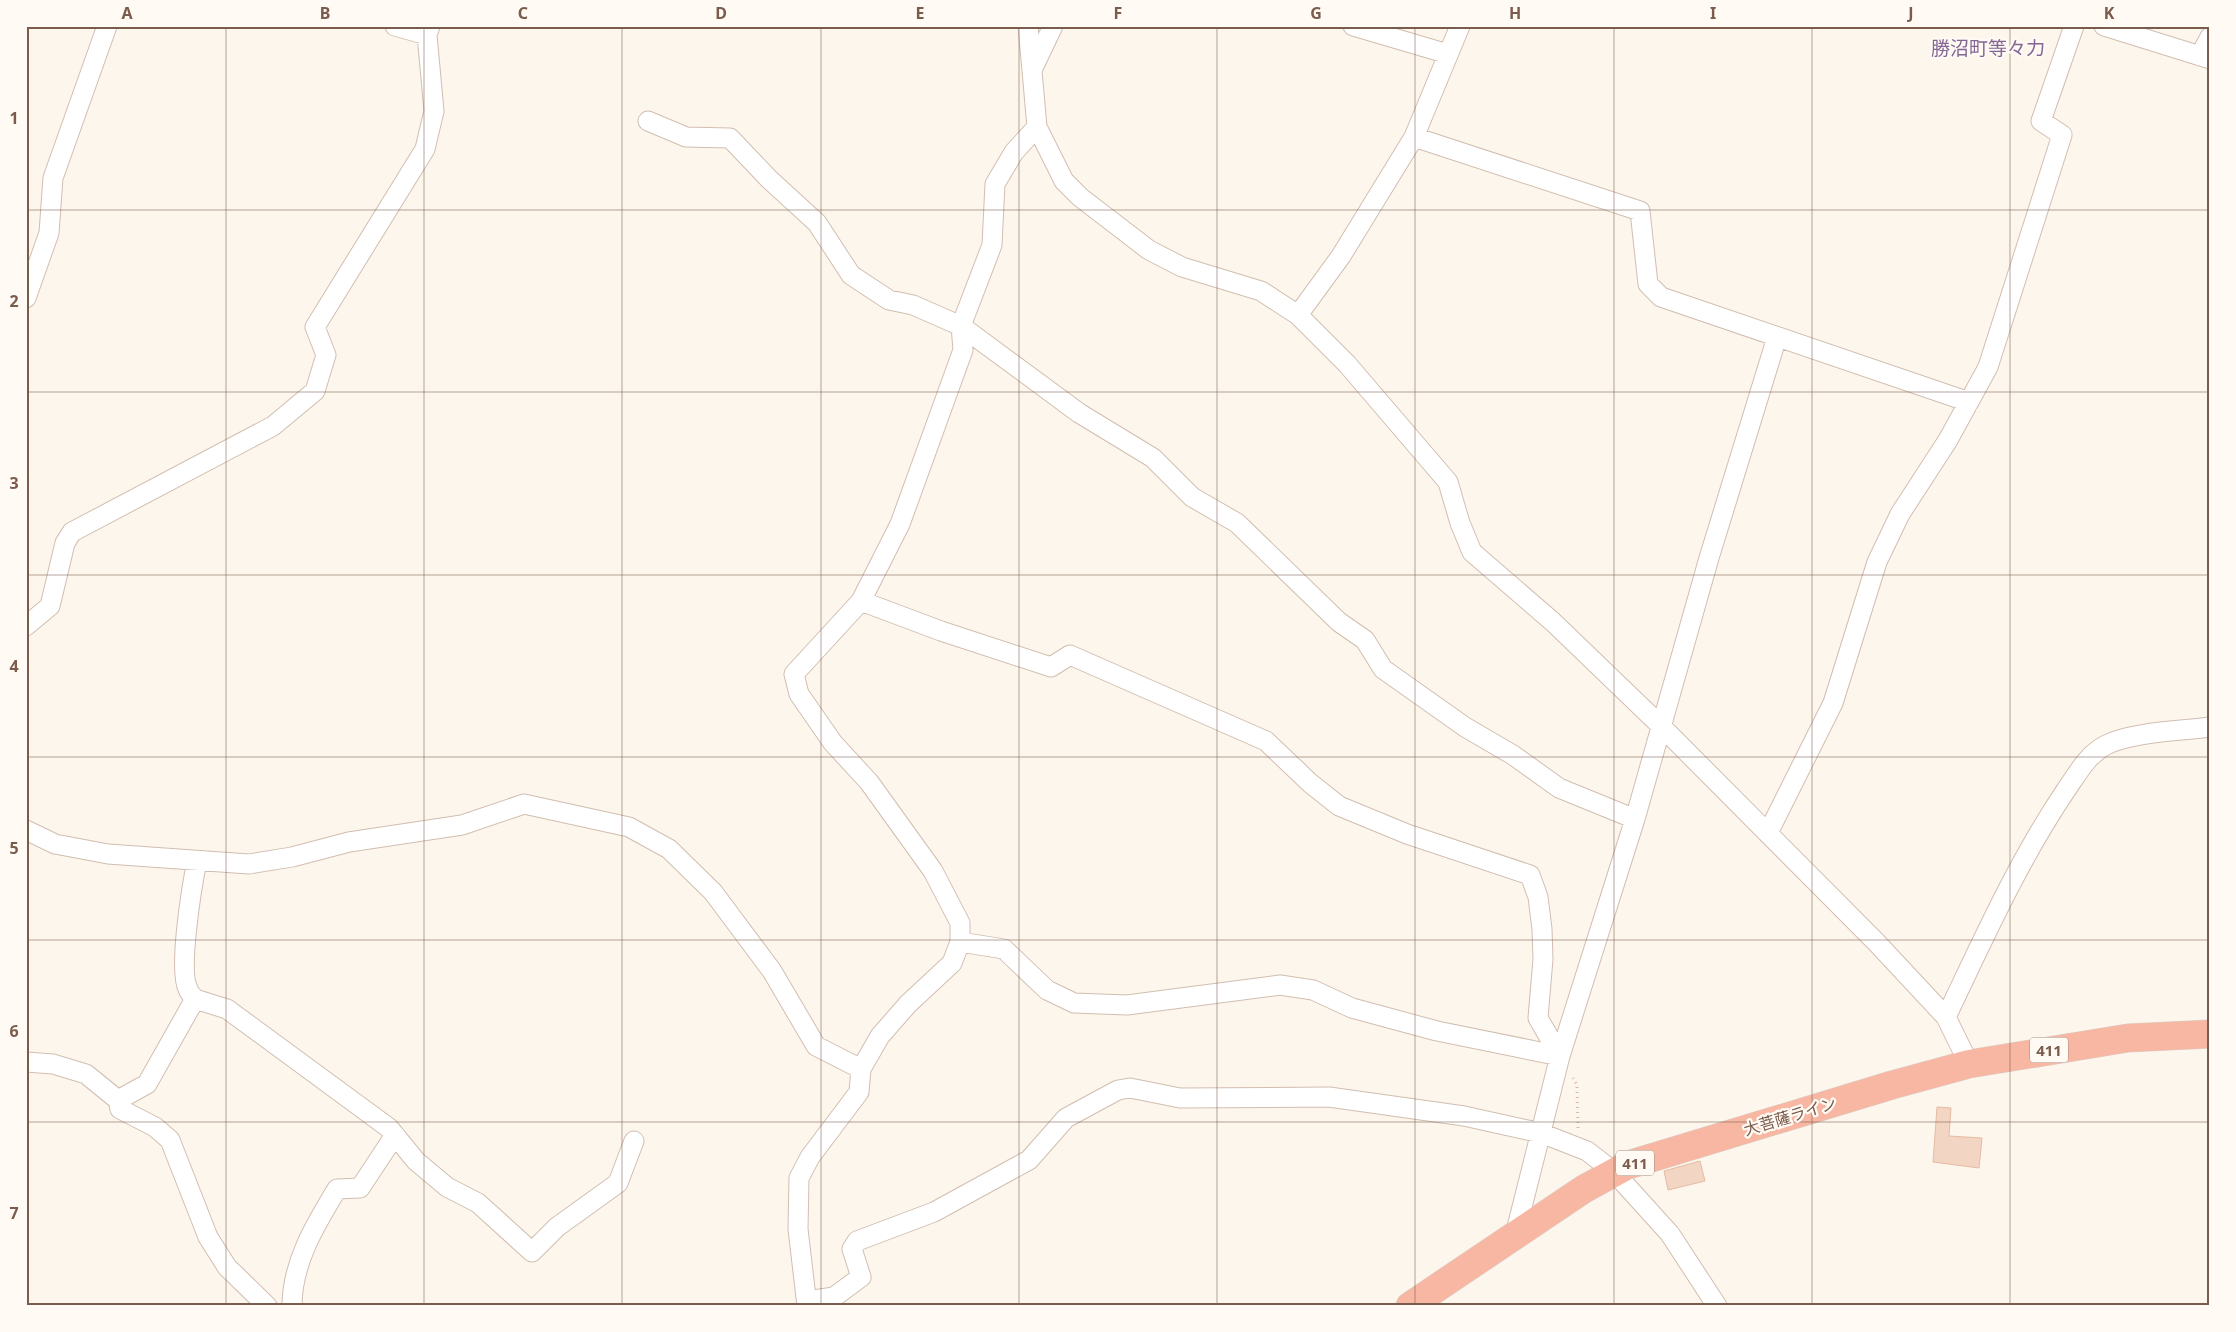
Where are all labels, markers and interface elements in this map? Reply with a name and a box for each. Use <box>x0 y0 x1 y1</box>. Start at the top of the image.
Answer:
text: A <box>121 2 133 24</box>
text: B <box>320 2 330 24</box>
text: C <box>518 2 528 24</box>
text: D <box>715 2 727 24</box>
text: E <box>916 2 925 24</box>
text: F <box>1114 2 1122 24</box>
text: G <box>1310 2 1322 24</box>
text: H <box>1509 2 1521 24</box>
text: I <box>1710 2 1716 24</box>
text: J <box>1906 2 1914 24</box>
text: K <box>2104 2 2115 24</box>
district label: 勝沼町等々力 <box>1931 35 2045 61</box>
text: 1 <box>9 107 19 129</box>
text: 2 <box>9 290 19 312</box>
text: 3 <box>9 472 19 494</box>
text: 4 <box>9 655 19 677</box>
text: 5 <box>9 837 19 859</box>
text: 6 <box>9 1020 19 1042</box>
road number: 411 <box>2030 1038 2068 1062</box>
street label: 大菩薩ライン <box>1741 1091 1839 1141</box>
road number: 411 <box>1616 1150 1654 1176</box>
text: 7 <box>9 1202 19 1224</box>

